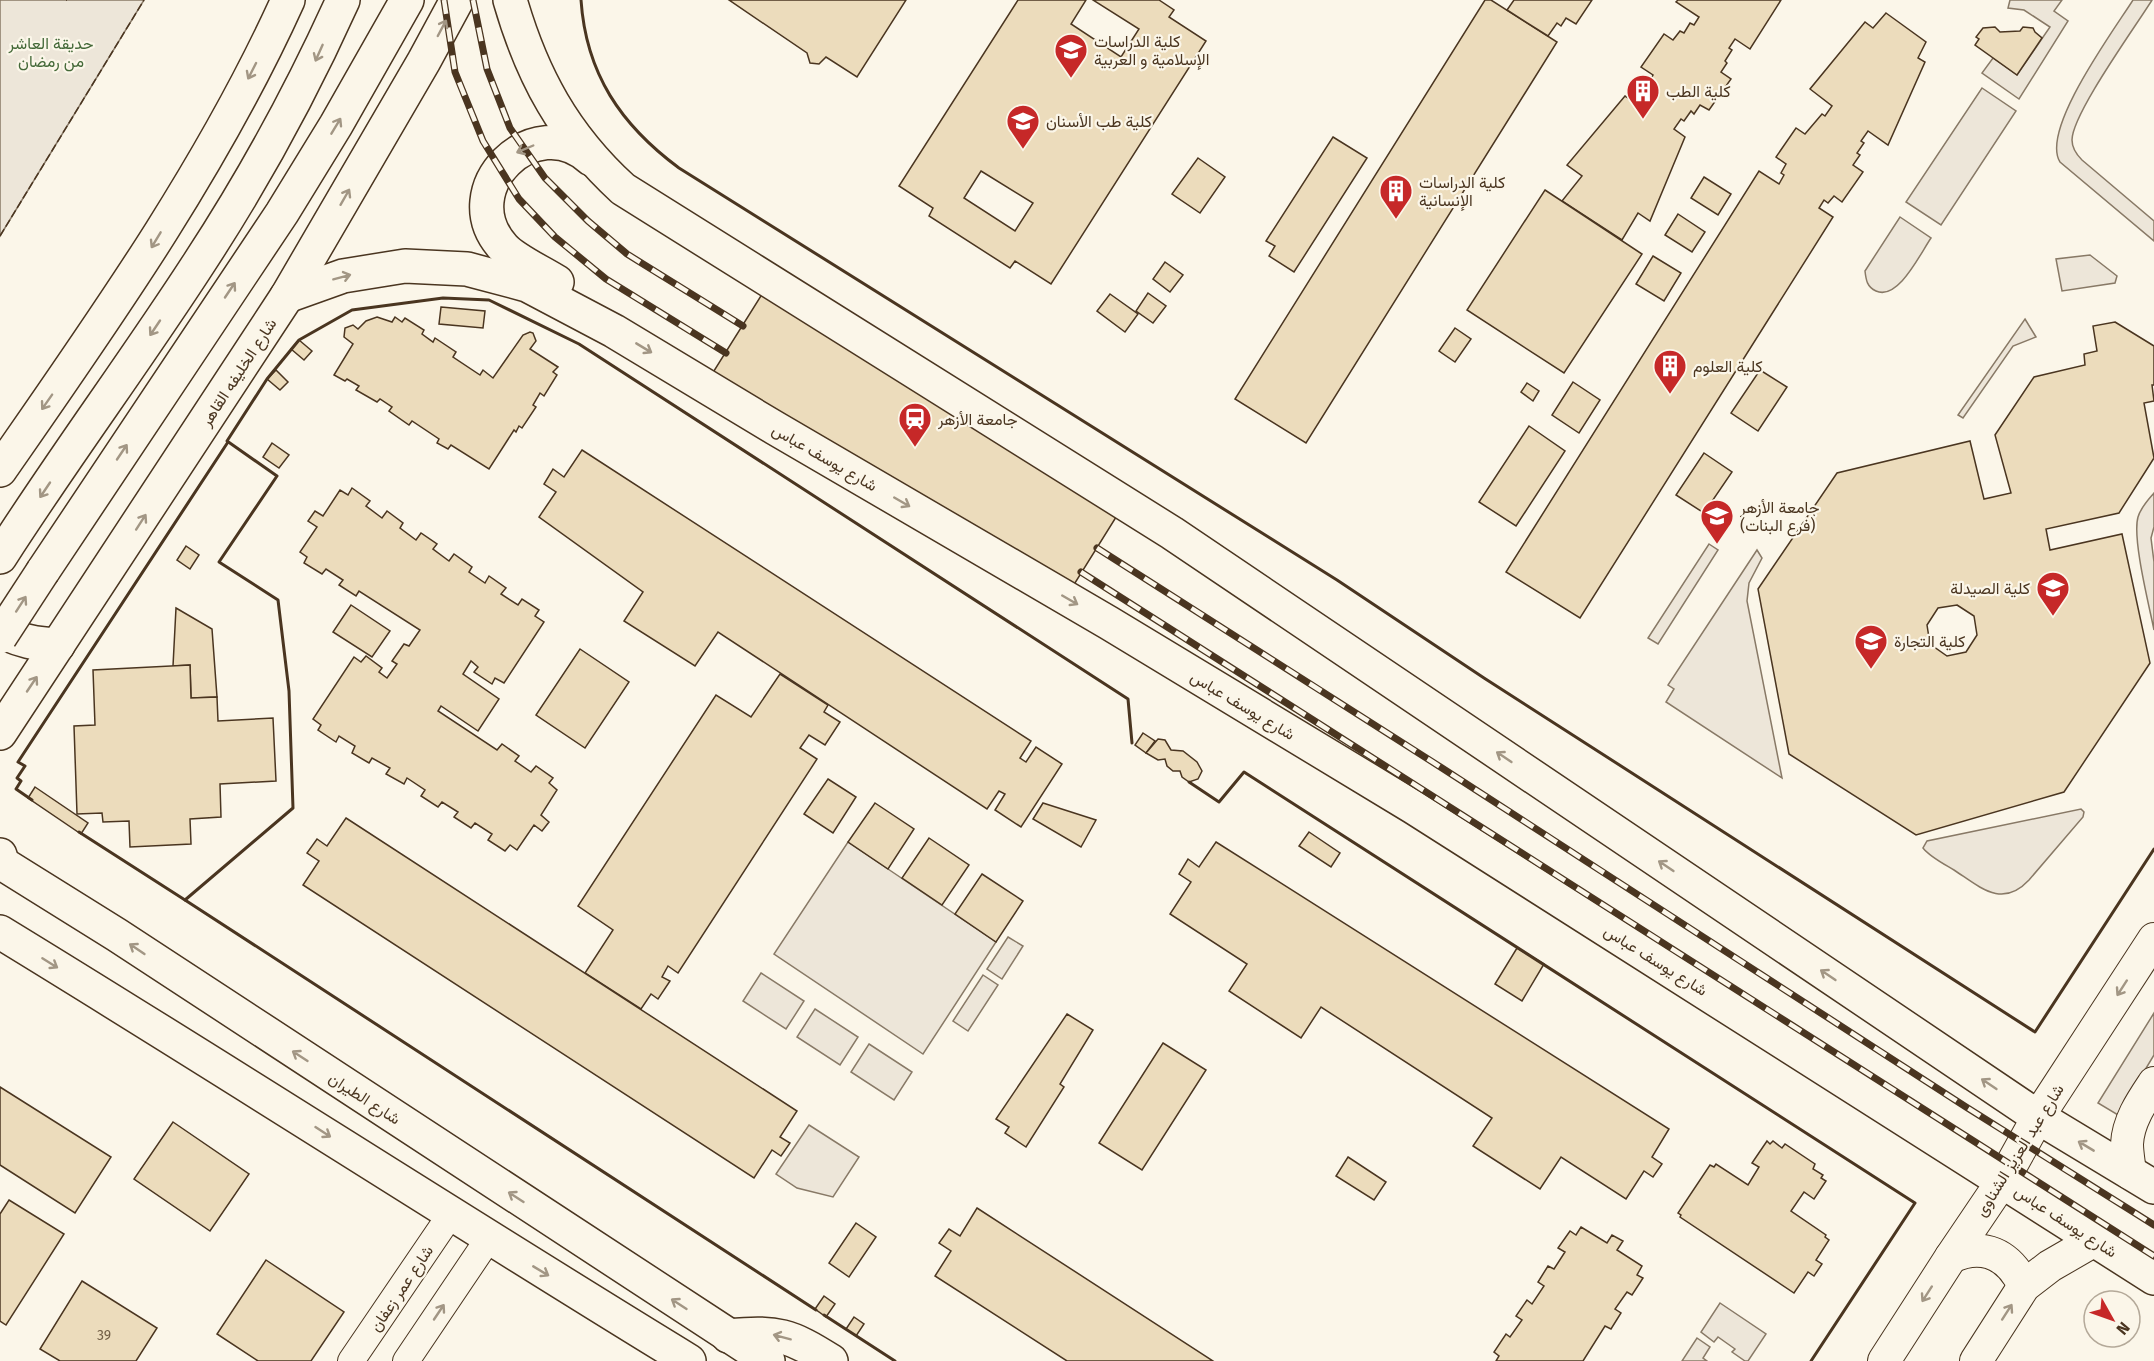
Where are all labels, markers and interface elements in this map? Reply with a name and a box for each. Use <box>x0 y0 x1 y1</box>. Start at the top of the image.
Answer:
one-way arrow <box>437 19 448 37</box>
school or university icon: كلية الدراسات الإسلامية و العربية <box>1053 32 1089 79</box>
place label: كلية الدراسات الإسلامية و العربية <box>1094 32 1209 70</box>
park label: حديقة العاشر من رمضان <box>7 34 94 72</box>
one-way arrow <box>313 44 325 62</box>
one-way arrow <box>246 62 258 80</box>
building icon: كلية الطب <box>1625 73 1661 120</box>
place label: كلية الطب <box>1666 82 1731 101</box>
school or university icon: كلية طب الأسنان <box>1005 103 1041 150</box>
place label: كلية طب الأسنان <box>1046 112 1152 131</box>
one-way arrow <box>330 118 342 135</box>
one-way arrow <box>516 144 534 155</box>
building icon: كلية الدراسات الإنسانية <box>1378 173 1414 220</box>
place label: كلية الدراسات الإنسانية <box>1419 173 1505 211</box>
one-way arrow <box>340 189 352 206</box>
one-way arrow <box>149 232 162 249</box>
one-way arrow <box>332 271 351 282</box>
one-way arrow <box>225 282 237 299</box>
street label: شارع الخليفه القاهر <box>196 315 282 432</box>
one-way arrow <box>149 320 161 336</box>
one-way arrow <box>635 343 652 355</box>
building icon: كلية العلوم <box>1652 348 1688 395</box>
place label: كلية العلوم <box>1693 357 1763 377</box>
one-way arrow <box>41 394 53 410</box>
station icon: جامعة الأزهر <box>897 401 933 448</box>
place label: جامعة الأزهر <box>937 410 1018 430</box>
street label: شارع يوسف عباس <box>768 420 881 497</box>
one-way arrow <box>116 444 128 461</box>
one-way arrow <box>39 481 51 497</box>
one-way arrow <box>893 496 910 508</box>
school or university icon: جامعة الأزهر (فرع البنات) <box>1699 498 1735 545</box>
place label: جامعة الأزهر (فرع البنات) <box>1739 498 1820 537</box>
one-way arrow <box>134 513 147 530</box>
school or university icon: كلية الصيدلة <box>2035 570 2071 617</box>
place label: كلية الصيدلة <box>1950 579 2030 598</box>
one-way arrow <box>1061 595 1078 607</box>
one-way arrow <box>16 596 28 613</box>
school or university icon: كلية التجارة <box>1853 623 1889 670</box>
place label: كلية التجارة <box>1894 632 1965 652</box>
street label: شارع يوسف عباس <box>1186 667 1298 746</box>
one-way arrow <box>27 676 39 693</box>
one-way arrow <box>1497 751 1513 763</box>
one-way arrow <box>1658 860 1675 872</box>
street label: شارع يوسف عباس <box>1600 921 1711 1001</box>
one-way arrow <box>129 943 146 955</box>
one-way arrow <box>41 957 58 969</box>
one-way arrow <box>1819 969 1836 982</box>
one-way arrow <box>2116 979 2128 996</box>
one-way arrow <box>292 1049 309 1061</box>
street label: شارع الطيران <box>324 1068 404 1130</box>
one-way arrow <box>1981 1078 1998 1091</box>
street label: شارع عبد العزيز الشناوى <box>1971 1081 2070 1221</box>
one-way arrow <box>314 1127 331 1139</box>
one-way arrow <box>2078 1140 2095 1152</box>
street label: شارع يوسف عباس <box>2010 1181 2120 1263</box>
one-way arrow <box>508 1191 525 1203</box>
street label: شارع عمر زعفان <box>366 1242 439 1336</box>
one-way arrow <box>532 1265 549 1277</box>
one-way arrow <box>1921 1285 1933 1302</box>
north arrow <box>2082 1289 2142 1349</box>
one-way arrow <box>671 1297 688 1309</box>
one-way arrow <box>2001 1304 2013 1321</box>
one-way arrow <box>433 1305 445 1321</box>
text: N <box>2112 1318 2134 1338</box>
house number: 39 <box>97 1327 111 1344</box>
one-way arrow <box>773 1331 792 1342</box>

